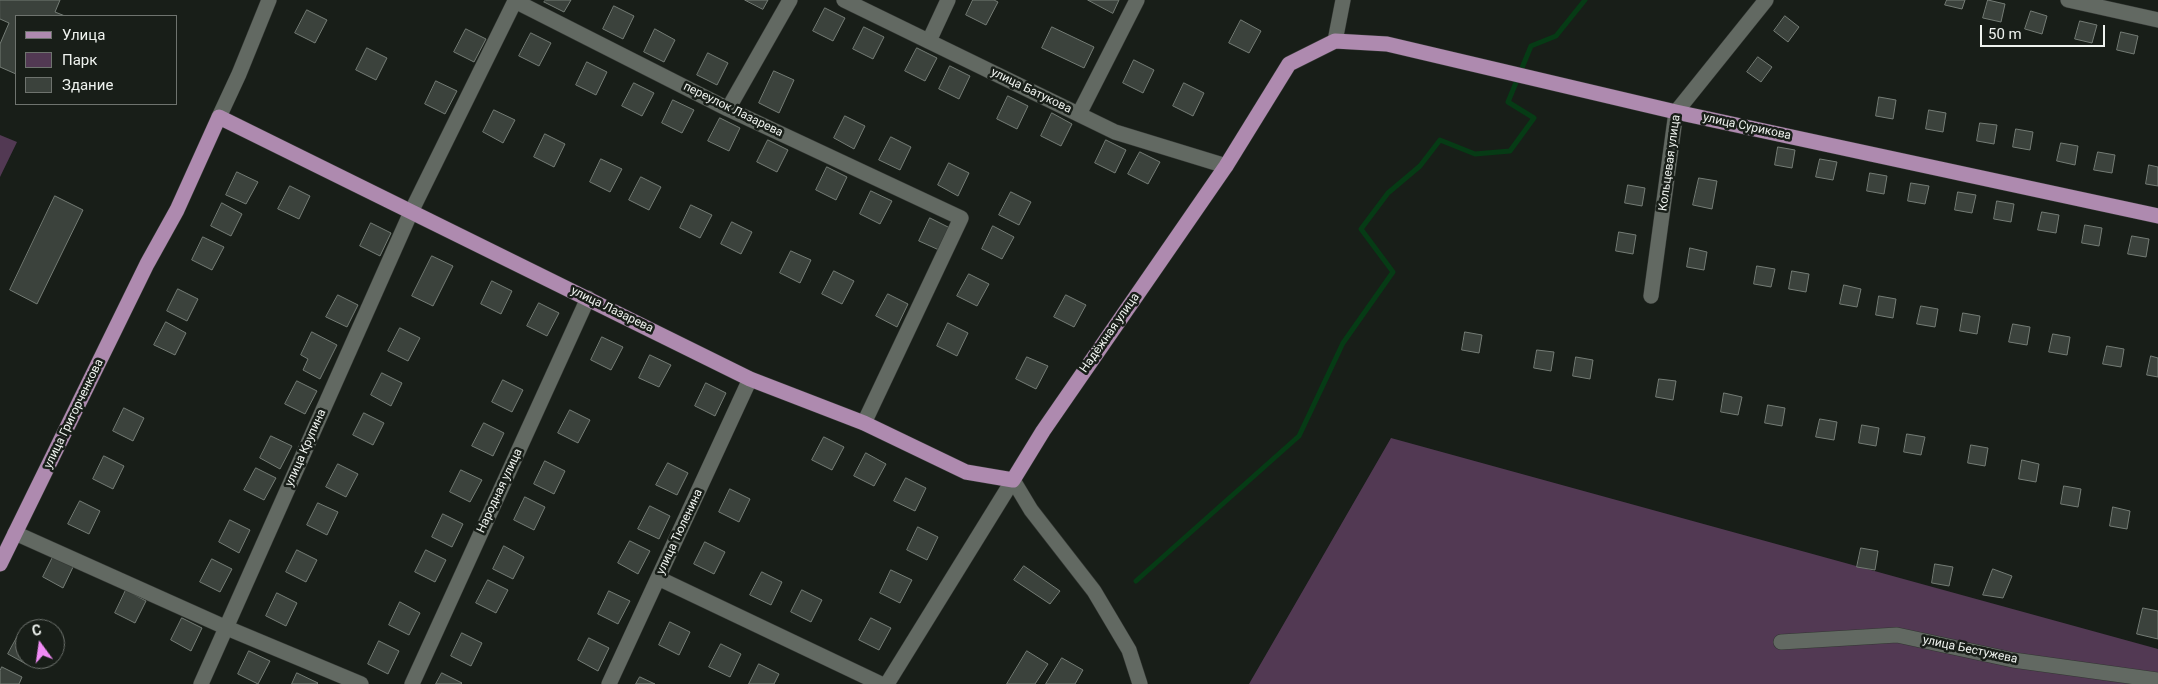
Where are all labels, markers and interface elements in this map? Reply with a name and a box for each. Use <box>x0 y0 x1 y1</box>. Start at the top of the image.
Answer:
legend <box>15 15 178 105</box>
scale bar <box>1983 15 2108 47</box>
text: 50 m <box>1988 25 2022 43</box>
text: Улица <box>62 26 105 44</box>
text: Парк <box>62 51 97 69</box>
street label: улица Батукова <box>988 65 1074 117</box>
text: Здание <box>62 76 113 94</box>
street label: переулок Лазарева <box>681 80 785 140</box>
street label: улица Сурикова <box>1702 111 1792 143</box>
street label: Кольцевая улица <box>1656 114 1684 212</box>
street label: улица Лазарева <box>568 284 656 336</box>
street label: Надёжная улица <box>1077 290 1143 376</box>
street label: улица Григорченкова <box>41 357 107 471</box>
street label: улица Крупина <box>283 407 329 489</box>
street label: Народная улица <box>474 447 526 535</box>
street label: улица Тюленина <box>654 487 706 577</box>
north arrow <box>15 619 65 669</box>
text: С <box>30 622 43 639</box>
street label: улица Бестужева <box>1921 633 2019 667</box>

